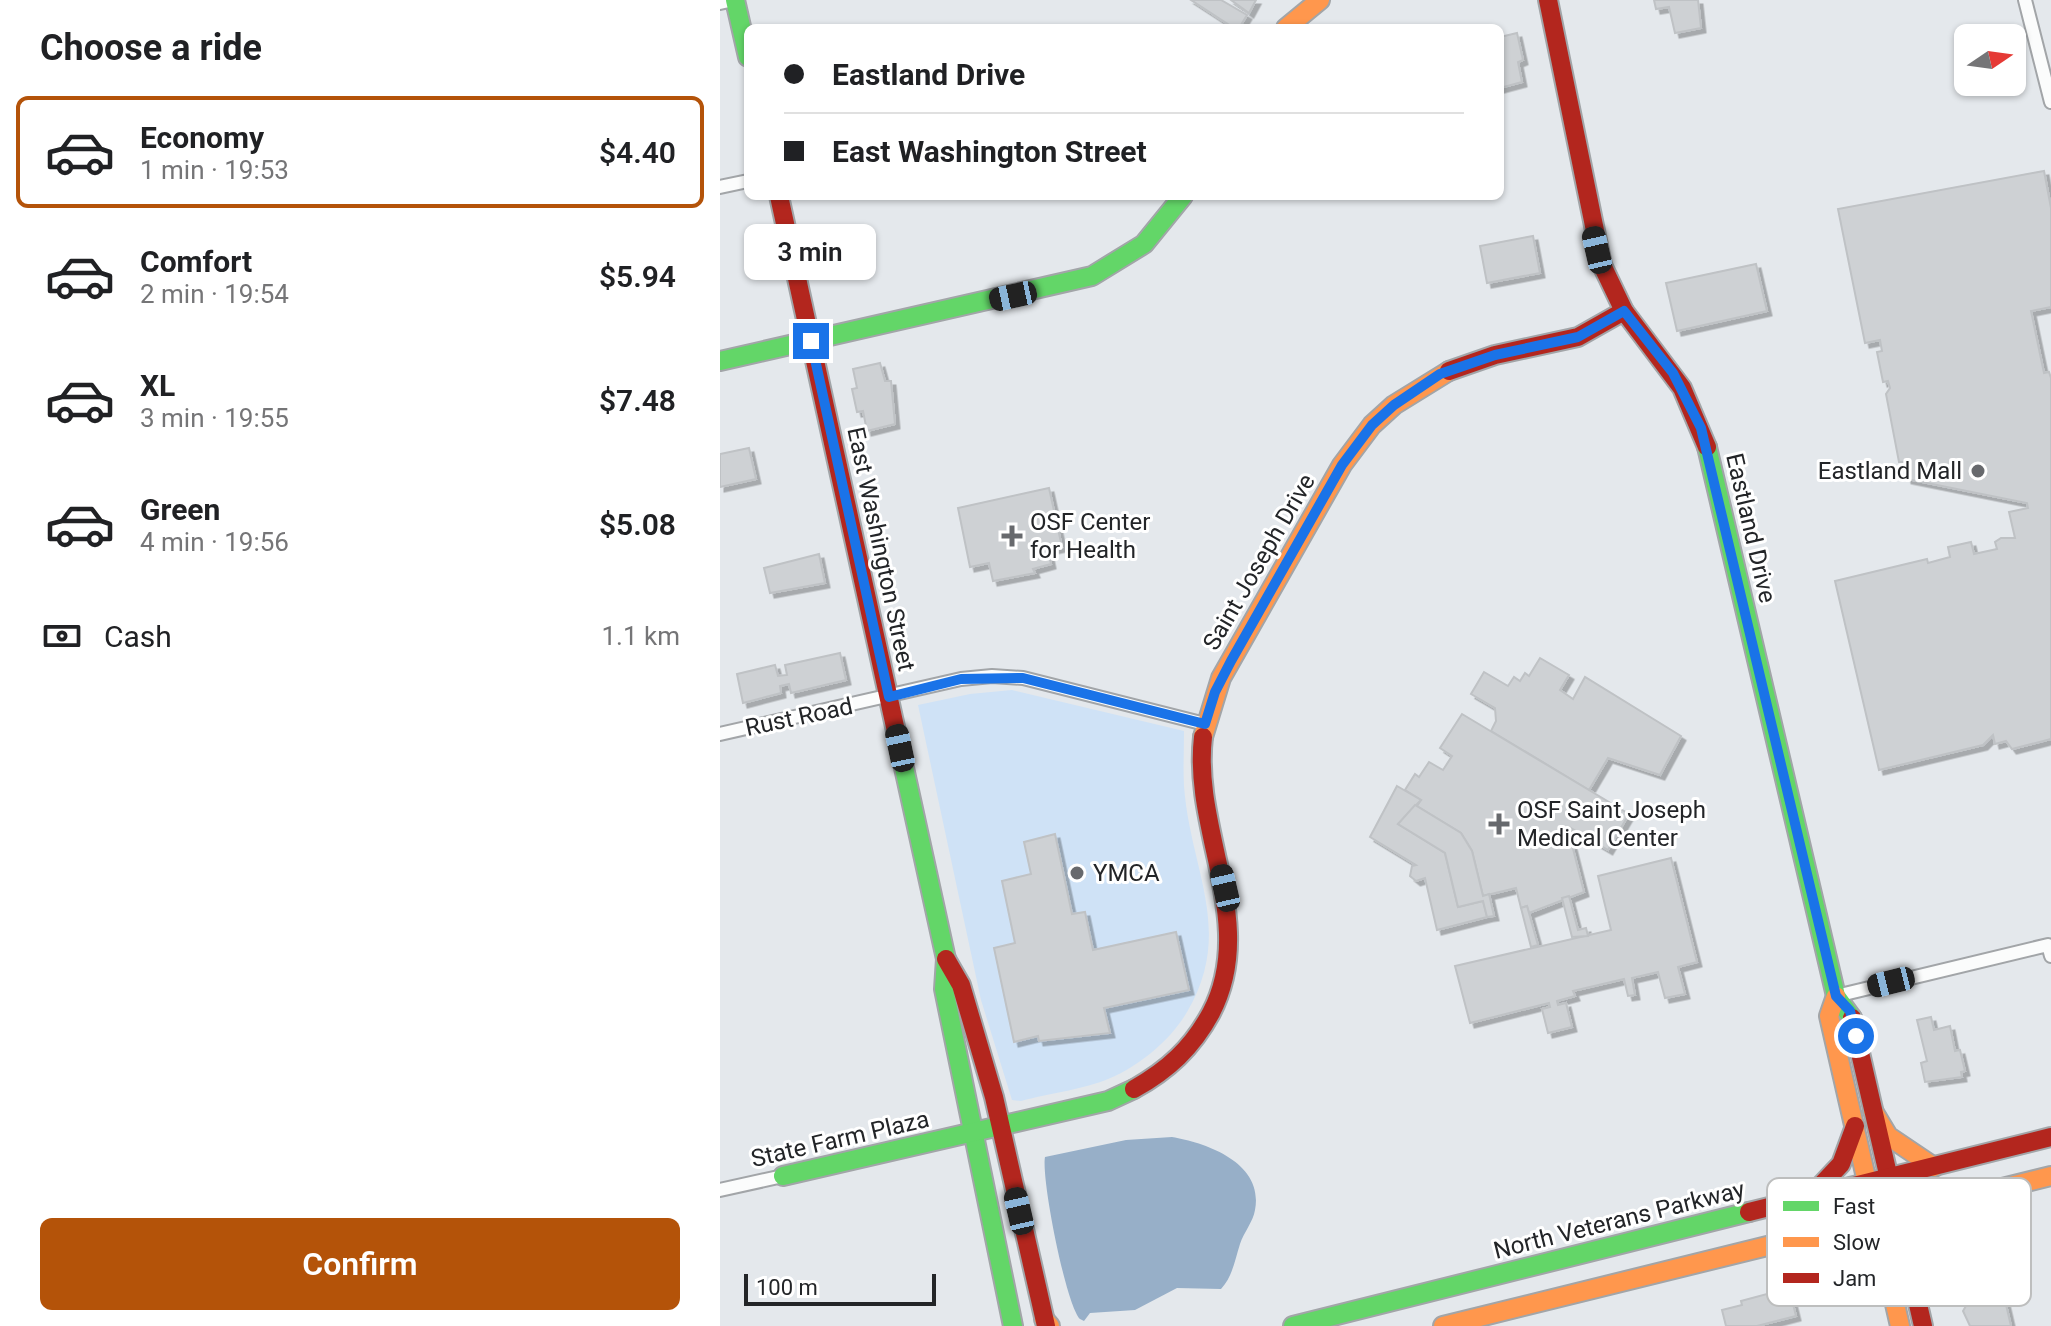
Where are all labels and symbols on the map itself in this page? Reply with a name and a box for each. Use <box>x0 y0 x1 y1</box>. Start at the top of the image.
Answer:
north arrow <box>1954 24 2026 96</box>
car <box>1580 224 1614 276</box>
callout: 3 min <box>745 225 877 281</box>
car <box>987 279 1039 313</box>
route end <box>793 323 829 359</box>
street label: East Washington Street <box>841 424 921 674</box>
street label: Eastland Drive <box>1720 451 1782 605</box>
place label: Eastland Mall <box>1818 457 1962 485</box>
marker: Eastland Mall <box>1969 462 1987 480</box>
street label: Saint Joseph Drive <box>1197 469 1321 655</box>
place label: OSF Center for Health <box>1030 508 1150 564</box>
marker: OSF Center for Health <box>1001 525 1023 547</box>
street label: Rust Road <box>743 692 855 742</box>
car <box>883 722 917 774</box>
place label: OSF Saint Joseph Medical Center <box>1517 796 1706 852</box>
marker: OSF Saint Joseph Medical Center <box>1488 813 1510 835</box>
place label: YMCA <box>1093 859 1160 887</box>
car <box>1208 862 1242 914</box>
marker: YMCA <box>1068 864 1086 882</box>
car <box>1865 965 1917 999</box>
route start <box>1838 1018 1874 1054</box>
street label: State Farm Plaza <box>748 1105 932 1173</box>
street label: North Veterans Parkway <box>1491 1175 1748 1265</box>
legend <box>1767 1178 2031 1306</box>
car <box>1002 1185 1036 1237</box>
text: Fast <box>1833 1194 1875 1219</box>
text: Slow <box>1833 1230 1881 1255</box>
text: Jam <box>1833 1266 1876 1291</box>
scale bar <box>744 1270 936 1306</box>

